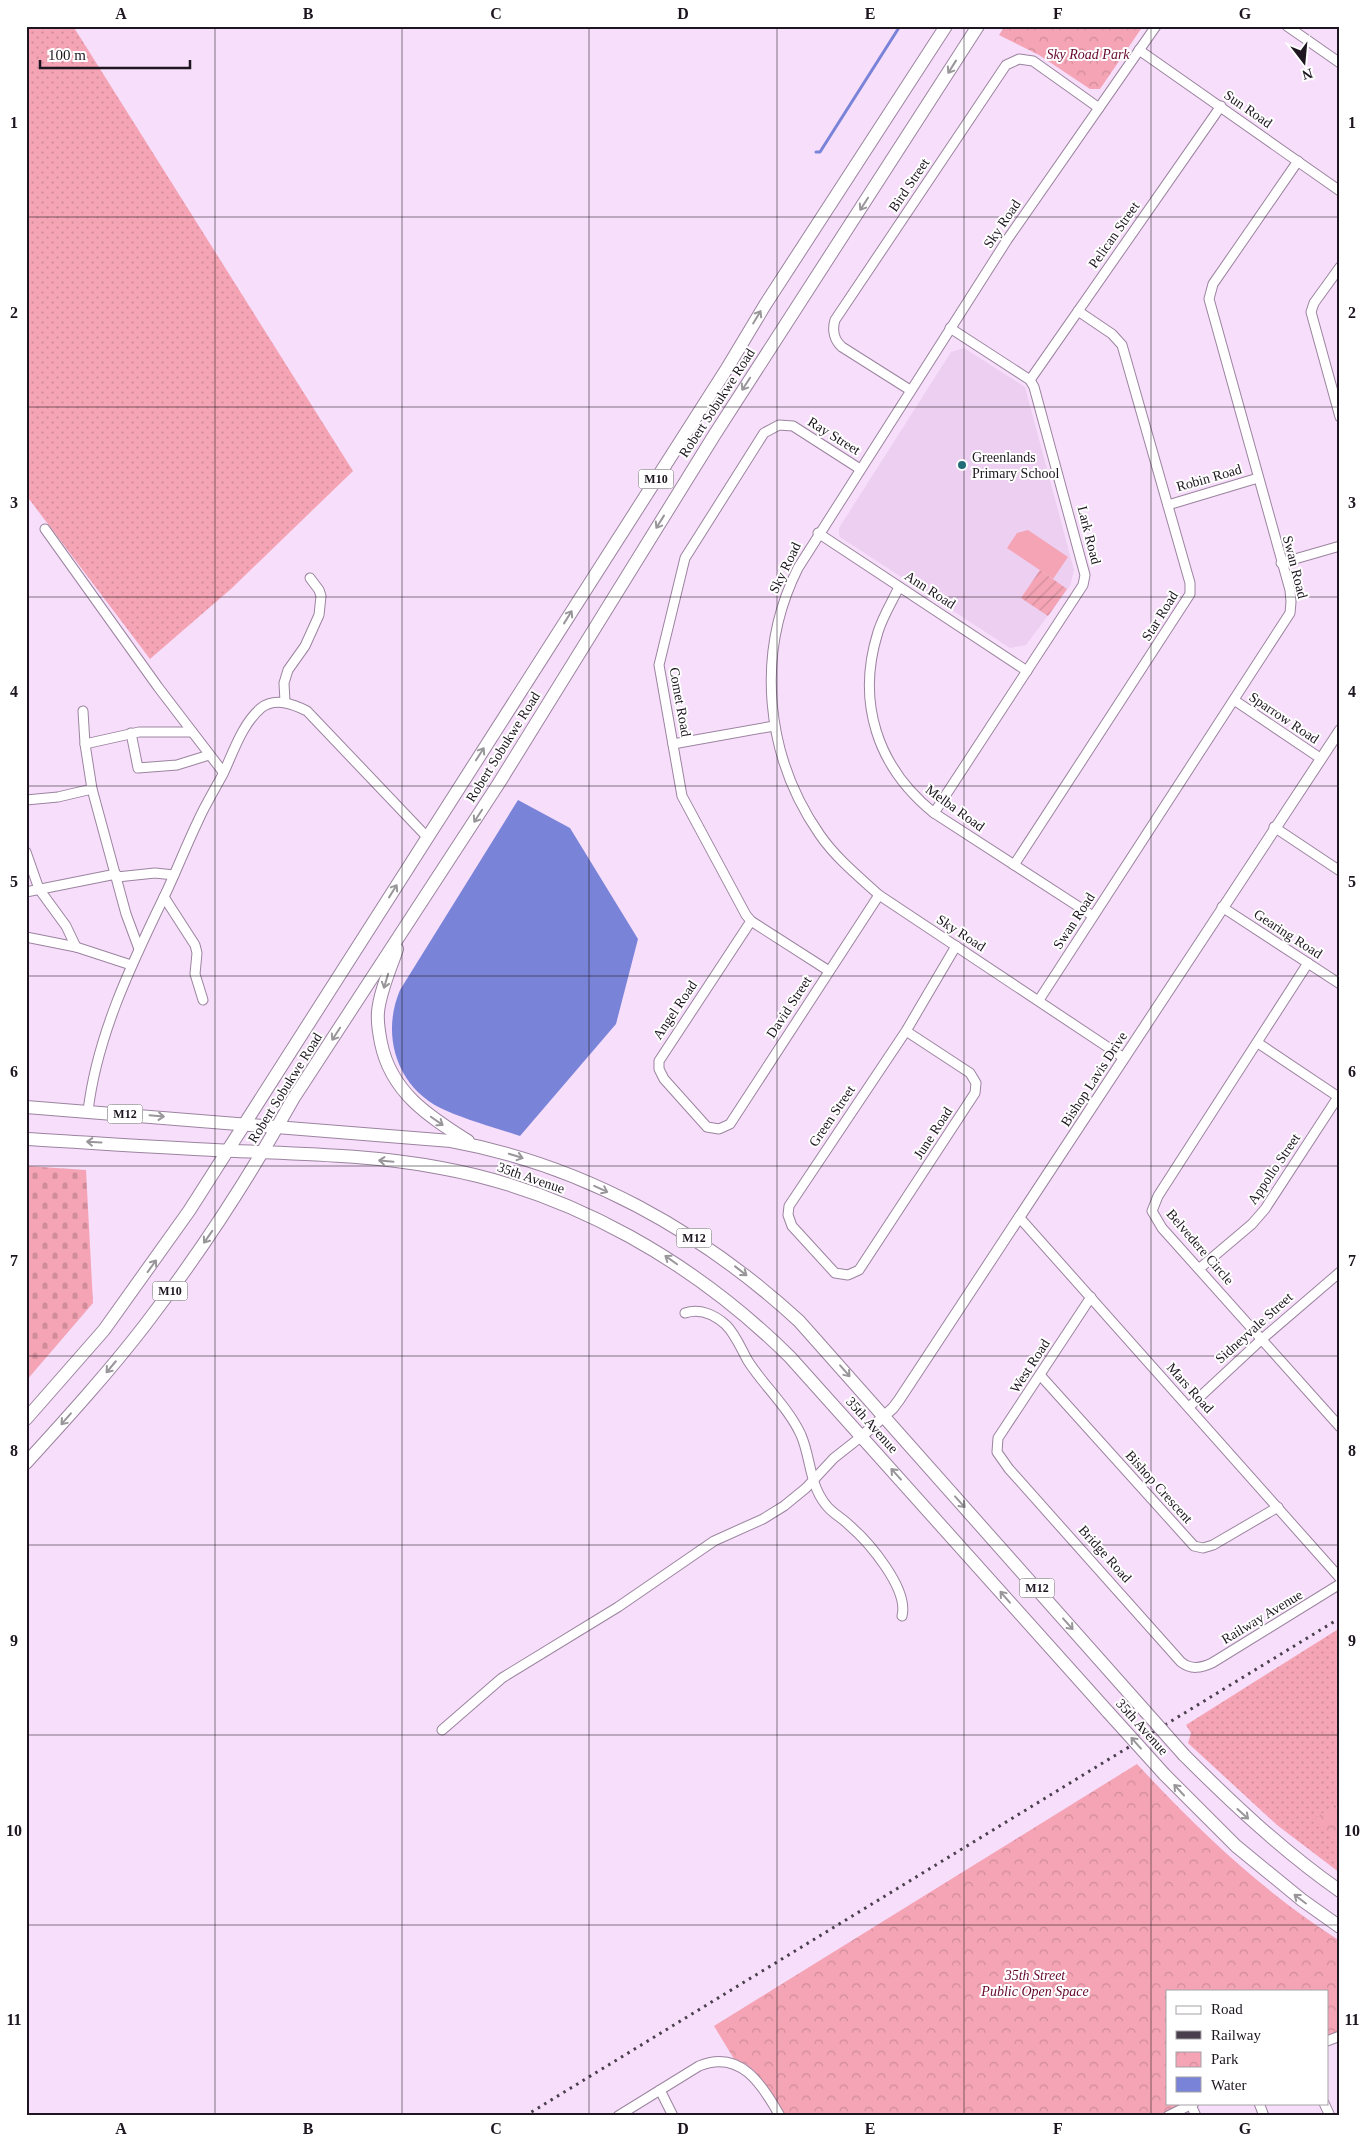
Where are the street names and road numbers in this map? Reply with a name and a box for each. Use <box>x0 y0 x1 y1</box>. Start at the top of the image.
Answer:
street label: Sun Road <box>1221 87 1275 131</box>
street label: Bird Street <box>886 155 932 214</box>
street label: Sky Road <box>980 197 1024 251</box>
street label: Pelican Street <box>1086 199 1142 271</box>
street label: Robert Sobukwe Road <box>676 346 758 460</box>
street label: Ray Street <box>805 414 863 458</box>
street label: Robin Road <box>1175 462 1243 494</box>
road number: M10 <box>638 469 674 488</box>
street label: Lark Road <box>1075 504 1103 566</box>
street label: Swan Road <box>1280 534 1310 600</box>
street label: Sky Road <box>766 540 804 596</box>
street label: Ann Road <box>902 568 958 612</box>
street label: Star Road <box>1139 588 1181 644</box>
street label: Comet Road <box>667 666 693 738</box>
street label: Robert Sobukwe Road <box>463 689 543 805</box>
street label: Sparrow Road <box>1246 689 1322 747</box>
street label: Melba Road <box>923 782 987 834</box>
street label: Swan Road <box>1050 890 1098 952</box>
street label: Gearing Road <box>1251 906 1325 962</box>
street label: Sky Road <box>934 912 988 954</box>
street label: David Street <box>764 973 815 1041</box>
street label: Angel Road <box>650 978 700 1042</box>
street label: Bishop Lavis Drive <box>1058 1029 1130 1129</box>
street label: Robert Sobukwe Road <box>245 1030 325 1146</box>
street label: Green Street <box>806 1083 858 1149</box>
road number: M12 <box>108 1104 142 1124</box>
street label: June Road <box>911 1104 955 1162</box>
street label: Appollo Street <box>1245 1131 1303 1207</box>
street label: 35th Avenue <box>495 1159 567 1197</box>
street label: Belvedere Circle <box>1163 1206 1237 1288</box>
road number: M12 <box>676 1228 712 1248</box>
road number: M10 <box>152 1282 188 1300</box>
street label: Sidneyvale Street <box>1212 1289 1296 1366</box>
street label: West Road <box>1007 1336 1053 1396</box>
street label: Mars Road <box>1164 1360 1216 1416</box>
street label: 35th Avenue <box>843 1394 901 1456</box>
street label: Bishop Crescent <box>1123 1448 1195 1526</box>
street label: Bridge Road <box>1076 1523 1134 1585</box>
road number: M12 <box>1020 1579 1054 1598</box>
street label: Railway Avenue <box>1219 1587 1305 1647</box>
street label: 35th Avenue <box>1113 1696 1171 1758</box>

